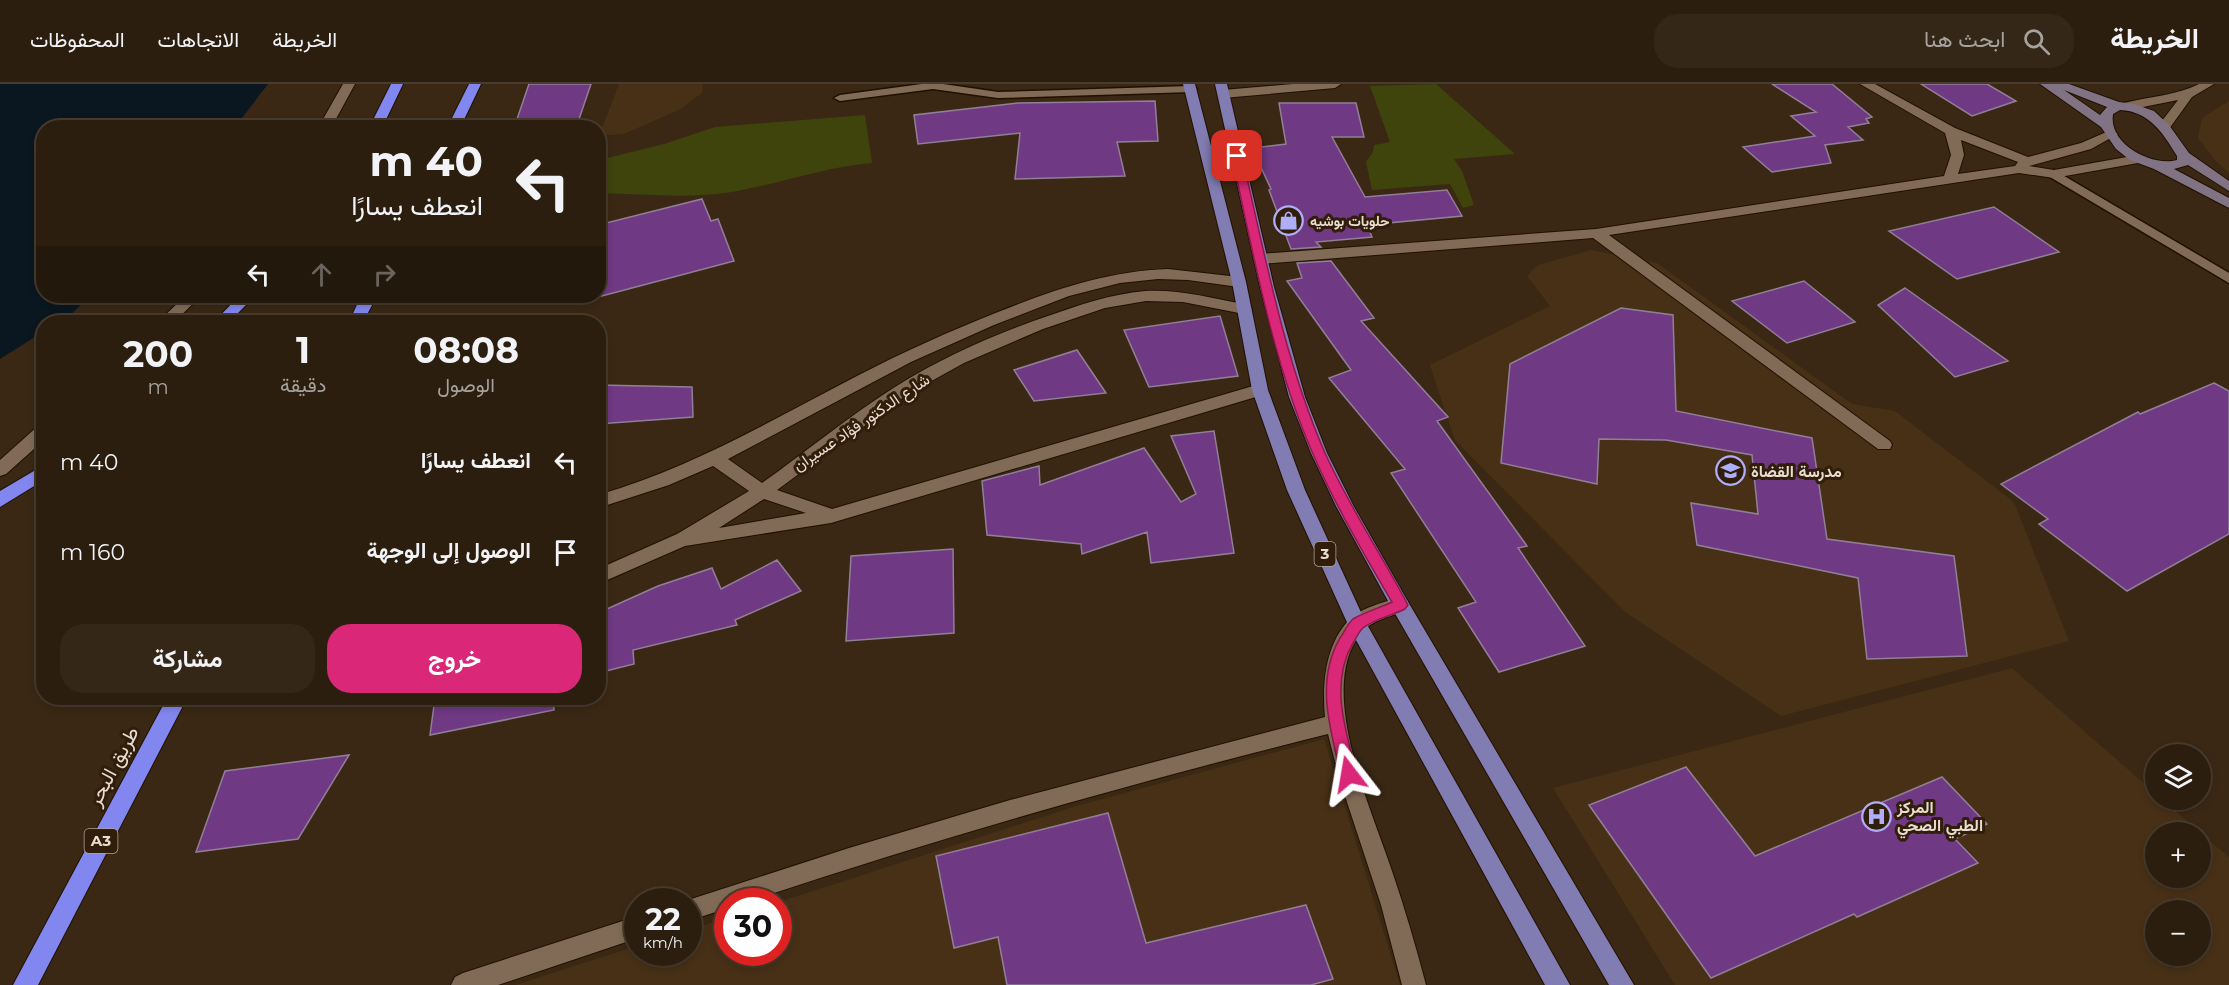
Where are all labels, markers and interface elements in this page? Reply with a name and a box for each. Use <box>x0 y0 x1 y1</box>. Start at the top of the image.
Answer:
search box <box>1654 14 2074 68</box>
text: الخريطة <box>2110 21 2199 55</box>
icon: search <box>2020 25 2053 58</box>
text: ابحث هنا <box>1924 26 2005 53</box>
text: المحفوظات <box>30 27 125 52</box>
text: الاتجاهات <box>158 27 239 52</box>
text: الخريطة <box>272 27 337 52</box>
pin <box>1211 130 1262 181</box>
text: 40 m <box>370 135 483 187</box>
icon: arrive <box>1220 139 1253 172</box>
icon: left <box>504 144 582 222</box>
text: انعطف يسارًا <box>351 189 483 222</box>
shop icon: حلويات بوشيه <box>1273 205 1305 237</box>
place label: حلويات بوشيه <box>1310 212 1390 230</box>
icon: left <box>242 258 275 291</box>
icon: ahead <box>305 258 338 291</box>
icon: right <box>368 258 401 291</box>
text: 1 <box>296 328 310 372</box>
text: 08:08 <box>413 328 519 372</box>
text: 200 <box>123 332 193 376</box>
street label: شارع الدكتور فؤاد عسيران <box>789 370 934 477</box>
text: دقيقة <box>280 373 326 397</box>
text: الوصول <box>437 373 495 397</box>
text: m <box>147 375 169 399</box>
icon: left <box>549 446 582 479</box>
text: انعطف يسارًا <box>421 447 531 474</box>
text: 40 m <box>60 449 118 476</box>
school or university icon: مدرسة القضاة <box>1714 455 1746 487</box>
place label: مدرسة القضاة <box>1751 462 1842 482</box>
icon: arrive <box>549 536 582 569</box>
text: الوصول إلى الوجهة <box>366 537 531 564</box>
text: 160 m <box>60 539 125 566</box>
road number: 3 <box>1314 542 1336 566</box>
button: مشاركة <box>60 624 315 693</box>
button: خروج <box>327 624 582 693</box>
street label: طريق البحر <box>82 722 145 811</box>
position arrow <box>1317 742 1381 806</box>
map controls <box>2145 744 2211 966</box>
button: layers <box>2145 744 2211 810</box>
place label: المركز الطبي الصحي <box>1896 798 1983 839</box>
hospital icon: المركز الطبي الصحي <box>1860 800 1892 832</box>
button: + <box>2145 822 2211 888</box>
road number: A3 <box>84 829 118 853</box>
speed limit sign: 30 <box>714 888 792 966</box>
button: − <box>2145 900 2211 966</box>
text: 22 <box>645 901 681 938</box>
text: km/h <box>643 933 683 952</box>

